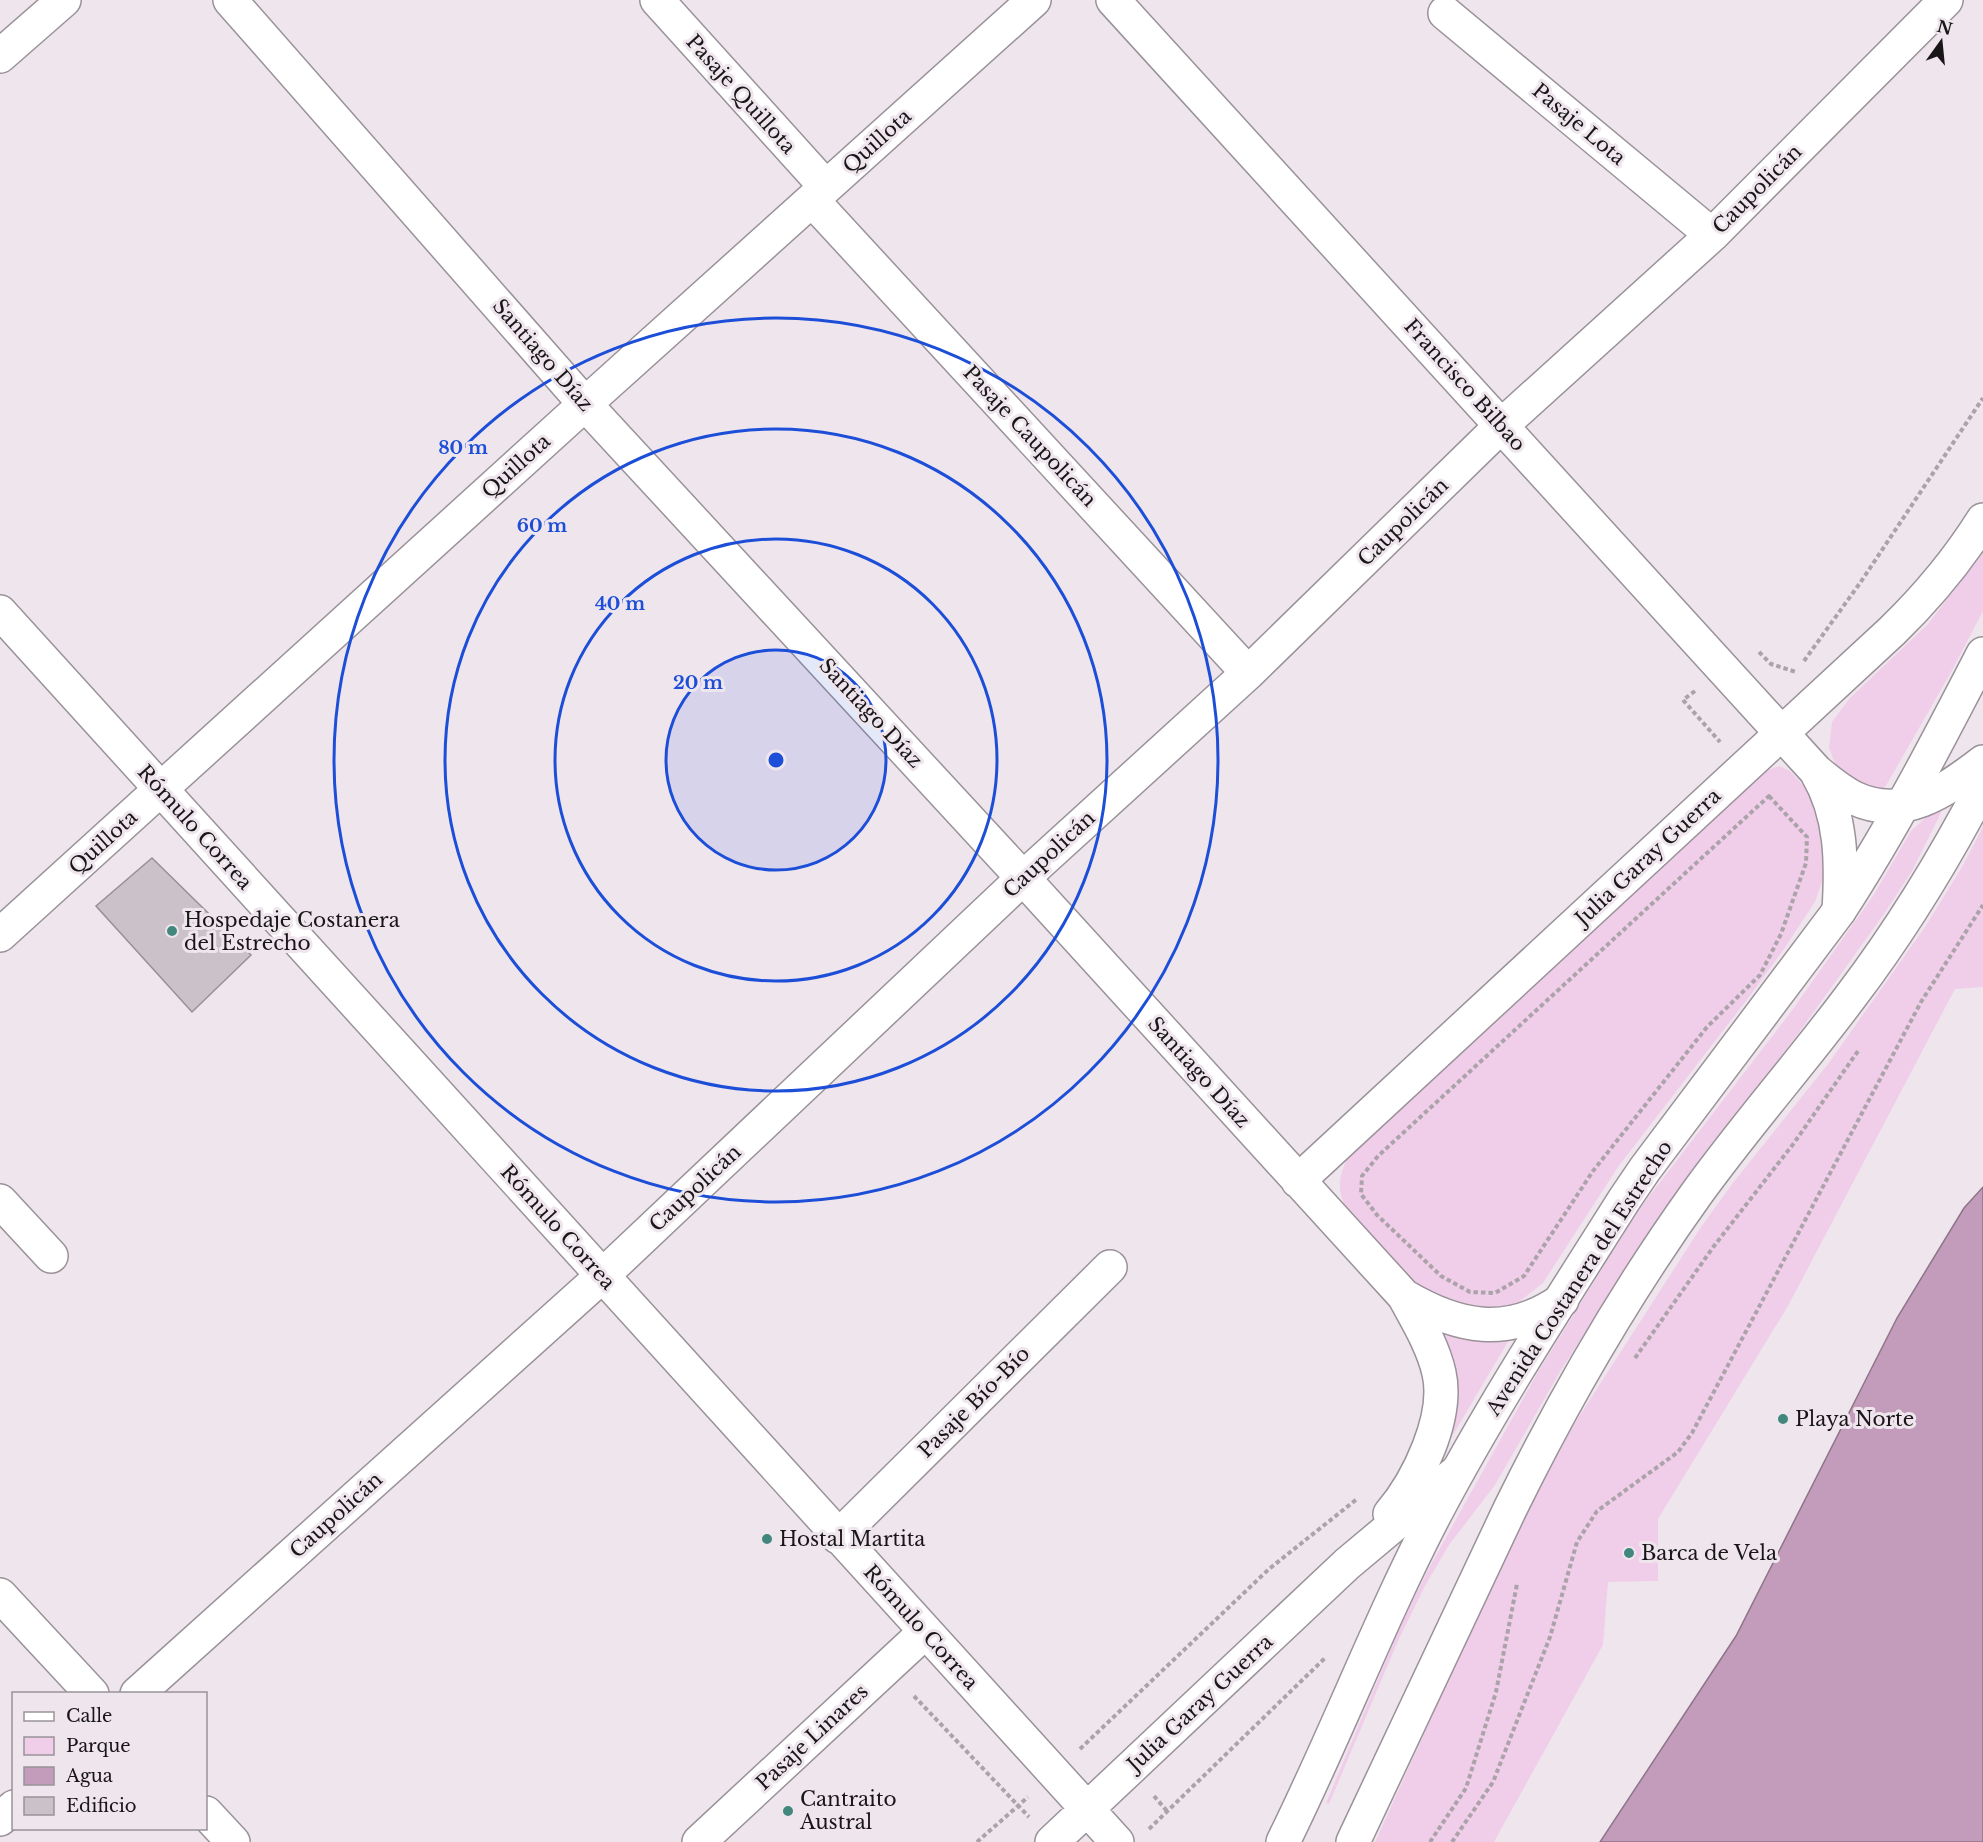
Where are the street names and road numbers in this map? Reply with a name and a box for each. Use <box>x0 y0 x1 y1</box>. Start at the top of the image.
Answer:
street label: Pasaje Quillota <box>681 30 801 159</box>
street label: Pasaje Lota <box>1528 78 1631 171</box>
street label: Quillota <box>838 103 917 178</box>
street label: Caupolicán <box>1707 139 1807 239</box>
street label: Santiago Díaz <box>488 294 598 416</box>
street label: Francisco Bilbao <box>1399 314 1531 456</box>
street label: Pasaje Caupolicán <box>958 360 1102 512</box>
street label: Quillota <box>477 428 556 503</box>
street label: Caupolicán <box>1353 473 1453 571</box>
street label: Santiago Díaz <box>814 653 928 773</box>
street label: Rómulo Correa <box>133 760 258 895</box>
street label: Julia Garay Guerra <box>1568 783 1726 933</box>
street label: Quillota <box>64 804 143 879</box>
street label: Caupolicán <box>998 805 1100 902</box>
street label: Santiago Díaz <box>1143 1012 1255 1132</box>
street label: Avenida Costanera del Estrecho <box>1480 1136 1677 1421</box>
street label: Caupolicán <box>644 1139 746 1236</box>
street label: Rómulo Correa <box>496 1160 621 1295</box>
street label: Pasaje Bío-Bío <box>913 1341 1035 1463</box>
street label: Caupolicán <box>285 1467 387 1563</box>
street label: Rómulo Correa <box>859 1560 984 1695</box>
street label: Julia Garay Guerra <box>1120 1629 1278 1779</box>
street label: Pasaje Linares <box>751 1679 873 1795</box>

